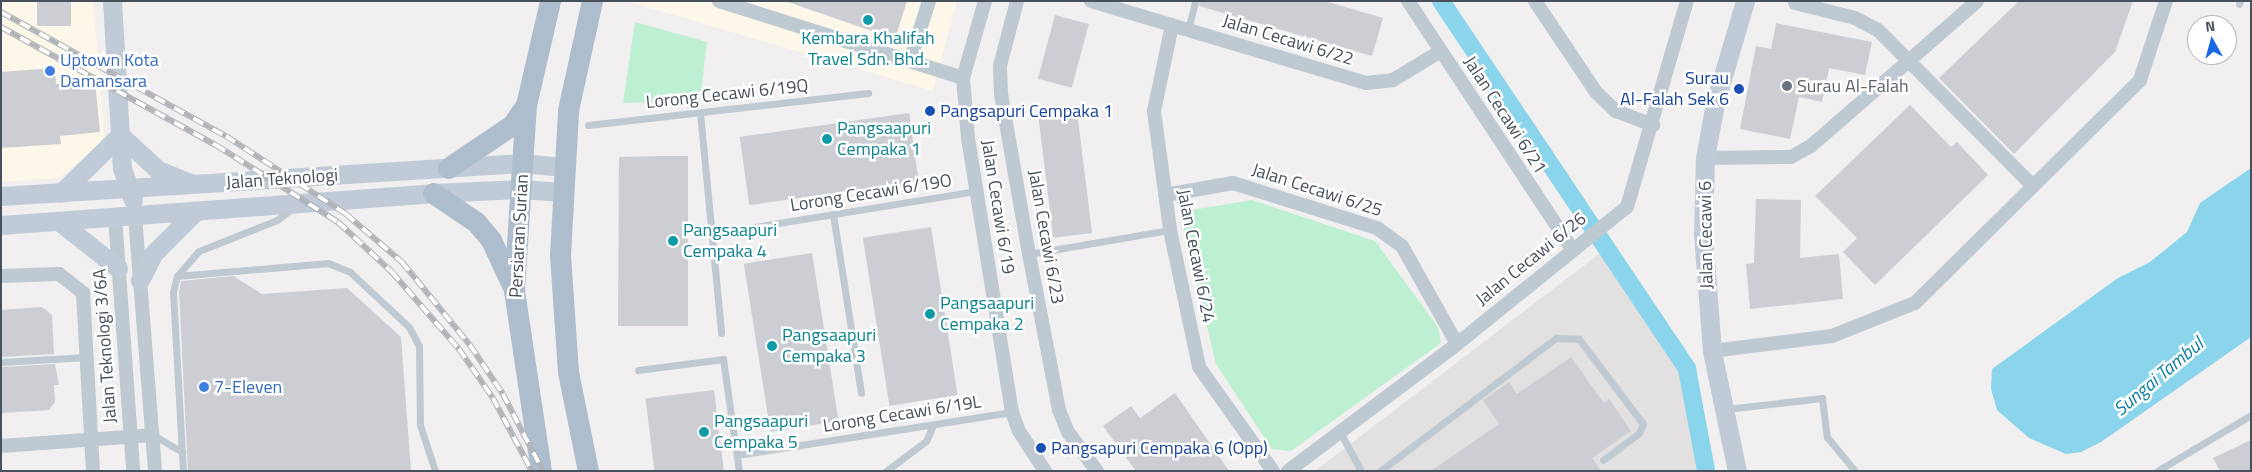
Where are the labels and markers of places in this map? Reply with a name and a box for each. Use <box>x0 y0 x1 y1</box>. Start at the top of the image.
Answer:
marker: Kembara Khalifah Travel Sdn. Bhd. <box>862 14 874 26</box>
place label: Kembara Khalifah Travel Sdn. Bhd. <box>801 28 935 70</box>
place label: Uptown Kota Damansara <box>60 50 159 92</box>
marker: Uptown Kota Damansara <box>44 65 56 77</box>
place label: Surau Al-Falah Sek 6 <box>1620 68 1729 110</box>
place label: Surau Al-Falah <box>1797 75 1909 97</box>
marker: Surau Al-Falah <box>1781 80 1793 92</box>
marker: Surau Al-Falah Sek 6 <box>1733 83 1745 95</box>
place label: Pangsapuri Cempaka 1 <box>940 100 1113 122</box>
marker: Pangsapuri Cempaka 1 <box>924 105 936 117</box>
place label: Pangsaapuri Cempaka 1 <box>837 118 931 160</box>
marker: Pangsaapuri Cempaka 1 <box>821 133 833 145</box>
place label: Pangsaapuri Cempaka 4 <box>683 220 777 262</box>
marker: Pangsaapuri Cempaka 4 <box>667 235 679 247</box>
place label: Pangsaapuri Cempaka 2 <box>940 293 1034 336</box>
marker: Pangsaapuri Cempaka 2 <box>924 308 936 320</box>
place label: Pangsaapuri Cempaka 3 <box>782 325 876 368</box>
marker: Pangsaapuri Cempaka 3 <box>766 340 778 352</box>
place label: 7-Eleven <box>214 376 282 398</box>
marker: 7-Eleven <box>198 381 210 393</box>
place label: Pangsaapuri Cempaka 5 <box>714 411 808 454</box>
marker: Pangsaapuri Cempaka 5 <box>698 426 710 438</box>
place label: Pangsapuri Cempaka 6 (Opp) <box>1051 437 1268 459</box>
marker: Pangsapuri Cempaka 6 (Opp) <box>1035 442 1047 454</box>

